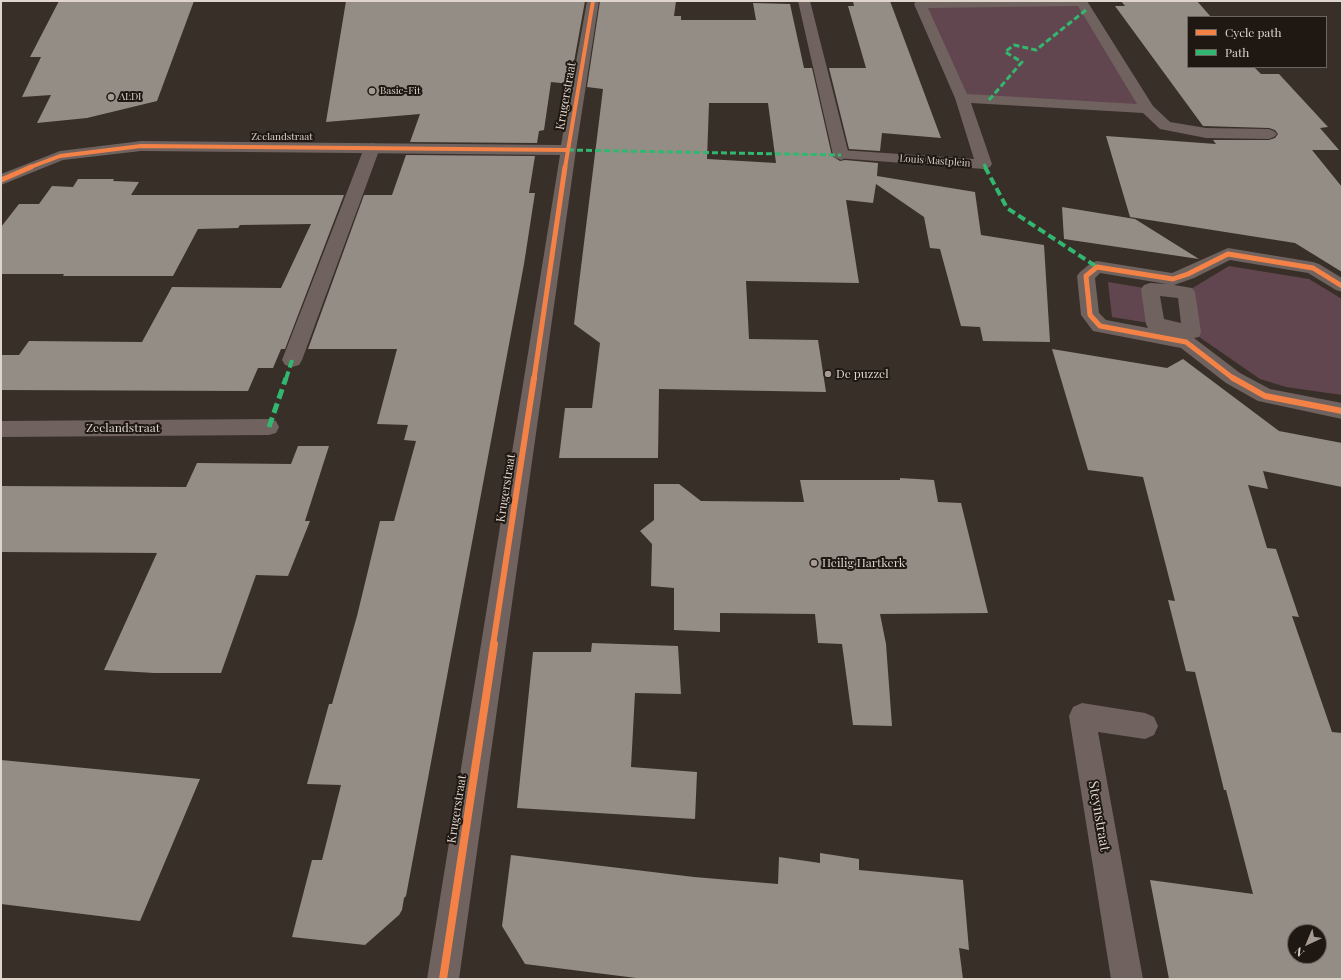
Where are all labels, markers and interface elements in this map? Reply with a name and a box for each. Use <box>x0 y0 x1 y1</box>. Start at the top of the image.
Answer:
legend <box>1187 16 1327 68</box>
text: Cycle path <box>1225 24 1282 40</box>
text: Path <box>1225 44 1249 60</box>
street label: Krugerstraat <box>553 61 579 131</box>
place label: Basic-Fit <box>380 85 420 97</box>
marker: Basic-Fit <box>367 86 377 96</box>
place label: ALDI <box>119 91 142 103</box>
marker: ALDI <box>106 92 116 102</box>
street label: Zeelandstraat <box>251 131 313 143</box>
street label: Louis Mastplein <box>899 153 971 169</box>
place label: De puzzel <box>836 367 889 381</box>
marker: De puzzel <box>823 369 833 379</box>
street label: Zeelandstraat <box>86 421 160 435</box>
street label: Krugerstraat <box>493 453 519 523</box>
place label: Heilig Hartkerk <box>822 556 905 570</box>
marker: Heilig Hartkerk <box>809 558 819 568</box>
street label: Krugerstraat <box>444 774 470 844</box>
street label: Steynstraat <box>1085 779 1113 853</box>
north arrow <box>1287 924 1327 964</box>
text: N <box>1291 944 1307 960</box>

